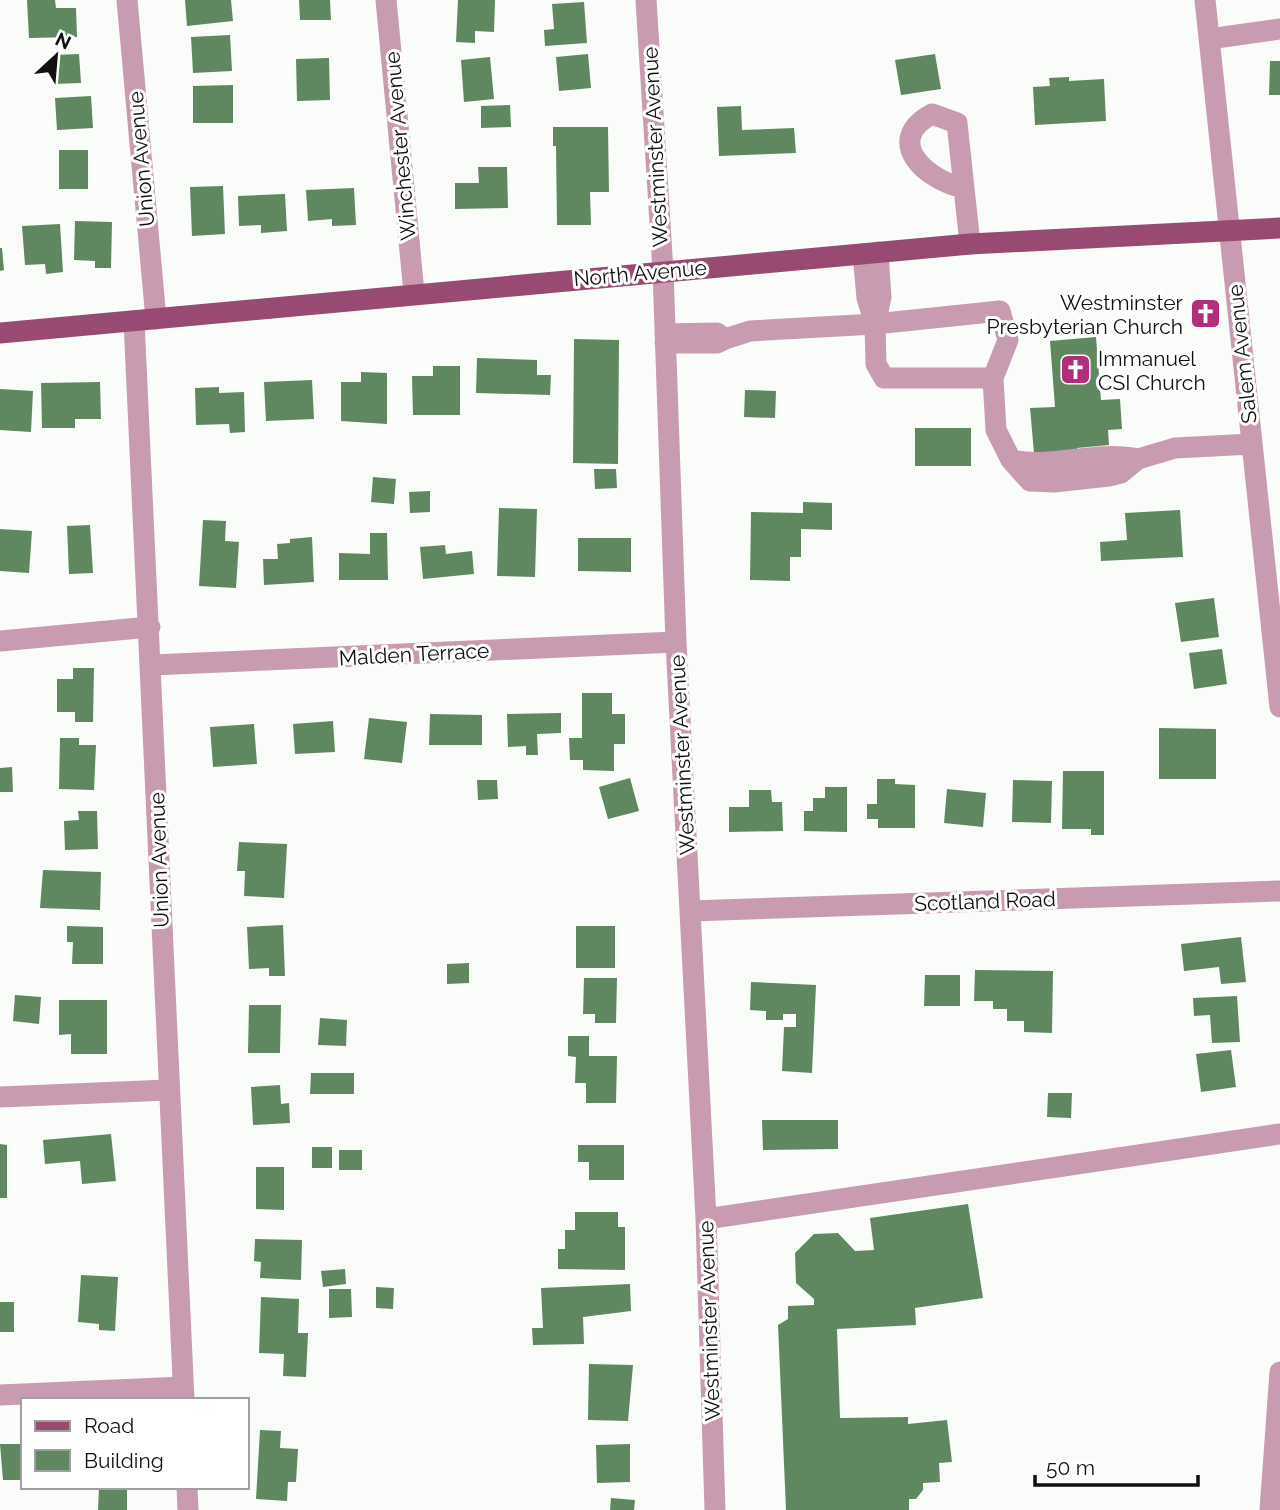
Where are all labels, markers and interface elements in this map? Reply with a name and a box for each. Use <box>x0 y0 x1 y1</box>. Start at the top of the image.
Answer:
north arrow <box>21 21 91 91</box>
text: N <box>52 28 75 54</box>
street label: Westminster Avenue <box>637 46 673 248</box>
street label: Winchester Avenue <box>379 51 421 241</box>
street label: Union Avenue <box>123 90 159 228</box>
street label: North Avenue <box>572 255 708 291</box>
street label: Salem Avenue <box>1222 283 1262 425</box>
place label: Westminster Presbyterian Church <box>986 290 1184 339</box>
church icon: Westminster Presbyterian Church <box>1189 297 1223 331</box>
place label: Immanuel CSI Church <box>1098 346 1206 395</box>
church icon: Immanuel CSI Church <box>1058 353 1092 387</box>
street label: Malden Terrace <box>338 638 490 670</box>
street label: Westminster Avenue <box>664 654 700 856</box>
street label: Union Avenue <box>144 792 174 928</box>
street label: Scotland Road <box>914 886 1056 916</box>
street label: Westminster Avenue <box>693 1220 725 1422</box>
legend <box>21 1398 248 1489</box>
text: Road <box>84 1413 134 1438</box>
scale bar <box>1035 1444 1198 1488</box>
text: Building <box>84 1448 164 1473</box>
text: 50 m <box>1046 1455 1095 1480</box>

